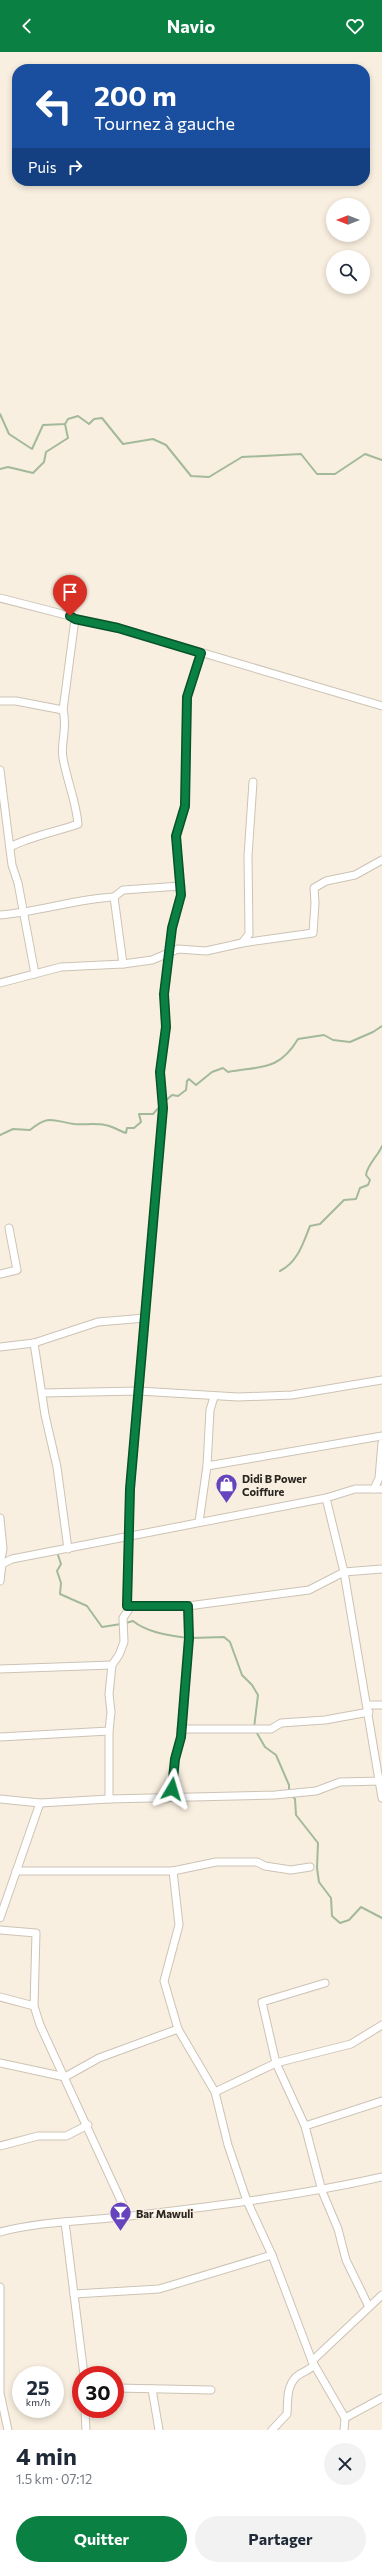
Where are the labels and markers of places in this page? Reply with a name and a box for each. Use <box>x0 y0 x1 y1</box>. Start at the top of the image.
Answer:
pin <box>53 575 87 616</box>
shop icon: Didi B Power Coiffure <box>213 1471 239 1504</box>
place label: Didi B Power Coiffure <box>242 1472 307 1498</box>
bar icon: Bar Mawuli <box>107 2200 133 2233</box>
place label: Bar Mawuli <box>136 2207 193 2220</box>

